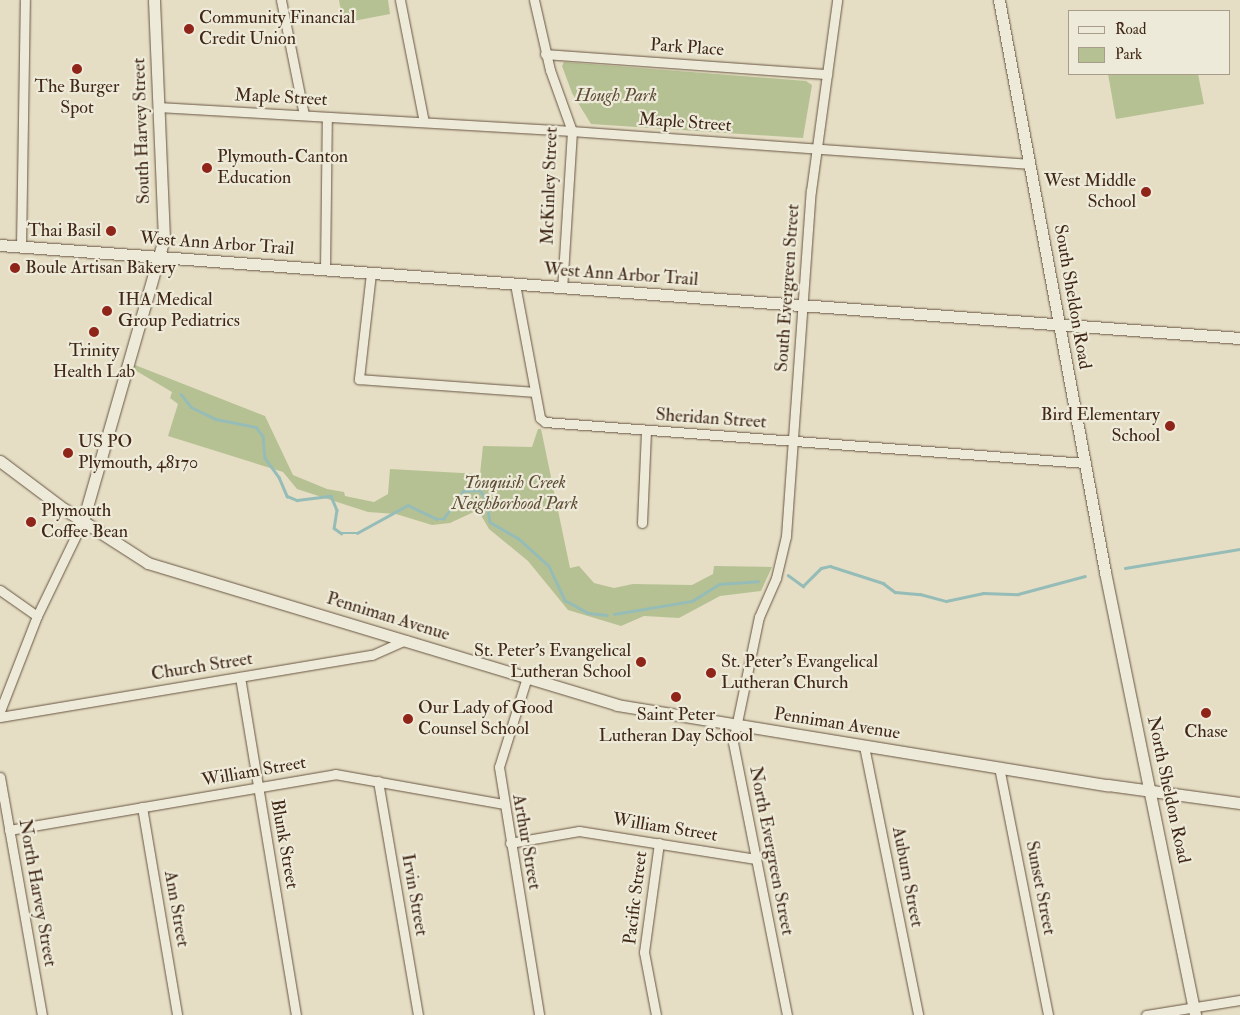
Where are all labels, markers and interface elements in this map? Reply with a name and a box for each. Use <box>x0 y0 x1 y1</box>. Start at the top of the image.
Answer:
place label: Community Financial Credit Union <box>199 8 355 50</box>
legend <box>1068 10 1230 75</box>
text: Road <box>1115 20 1146 39</box>
marker: Community Financial Credit Union <box>183 23 195 35</box>
street label: Park Place <box>649 35 725 61</box>
text: Park <box>1115 45 1142 64</box>
street label: South Harvey Street <box>129 58 155 204</box>
marker: The Burger Spot <box>71 63 83 75</box>
place label: The Burger Spot <box>35 77 119 120</box>
street label: Maple Street <box>234 85 328 111</box>
park label: Hough Park <box>575 85 657 107</box>
street label: Maple Street <box>638 109 732 137</box>
street label: McKinley Street <box>537 127 563 245</box>
place label: Plymouth-Canton Education <box>217 147 348 190</box>
marker: Plymouth-Canton Education <box>201 162 213 174</box>
place label: West Middle School <box>1044 171 1136 213</box>
marker: West Middle School <box>1140 186 1152 198</box>
street label: South Evergreen Street <box>771 203 805 373</box>
place label: Thai Basil <box>27 220 101 242</box>
street label: South Sheldon Road <box>1049 223 1095 371</box>
marker: Thai Basil <box>105 225 117 237</box>
street label: West Ann Arbor Trail <box>139 228 295 260</box>
place label: Boule Artisan Bakery <box>25 257 176 279</box>
street label: West Ann Arbor Trail <box>543 259 699 291</box>
marker: Boule Artisan Bakery <box>9 262 21 274</box>
place label: IHA Medical Group Pediatrics <box>118 290 240 332</box>
marker: IHA Medical Group Pediatrics <box>100 304 114 318</box>
marker: Trinity Health Lab <box>87 325 101 339</box>
place label: Trinity Health Lab <box>53 341 135 384</box>
street label: Sheridan Street <box>655 404 767 434</box>
place label: Bird Elementary School <box>1041 405 1160 448</box>
marker: Bird Elementary School <box>1164 420 1176 432</box>
place label: US PO Plymouth, 48170 <box>78 432 198 474</box>
marker: US PO Plymouth, 48170 <box>62 447 74 459</box>
park label: Tonquish Creek Neighborhood Park <box>452 473 578 516</box>
place label: Plymouth Coffee Bean <box>41 501 128 544</box>
marker: Plymouth Coffee Bean <box>25 516 37 528</box>
street label: Penniman Avenue <box>324 588 452 646</box>
place label: St. Peter's Evangelical Lutheran School <box>474 641 631 684</box>
street label: Church Street <box>150 648 254 686</box>
place label: St. Peter's Evangelical Lutheran Church <box>721 652 878 694</box>
marker: St. Peter's Evangelical Lutheran School <box>635 656 647 668</box>
marker: St. Peter's Evangelical Lutheran Church <box>705 667 717 679</box>
marker: Saint Peter Lutheran Day School <box>670 691 682 703</box>
place label: Our Lady of Good Counsel School <box>418 698 553 741</box>
street label: Penniman Avenue <box>772 703 902 745</box>
place label: Saint Peter Lutheran Day School <box>599 705 753 748</box>
marker: Chase <box>1200 707 1212 719</box>
marker: Our Lady of Good Counsel School <box>402 713 414 725</box>
street label: North Sheldon Road <box>1142 714 1194 866</box>
place label: Chase <box>1184 721 1228 743</box>
street label: William Street <box>200 752 308 792</box>
street label: North Evergreen Street <box>744 765 798 937</box>
street label: Arthur Street <box>507 793 545 891</box>
street label: Blunk Street <box>265 797 303 891</box>
street label: William Street <box>611 809 719 847</box>
street label: North Harvey Street <box>13 818 61 968</box>
street label: Auburn Street <box>887 825 927 929</box>
street label: Sunset Street <box>1020 839 1060 937</box>
street label: Pacific Street <box>620 850 652 946</box>
street label: Irvin Street <box>396 852 432 938</box>
street label: Ann Street <box>159 869 193 949</box>

